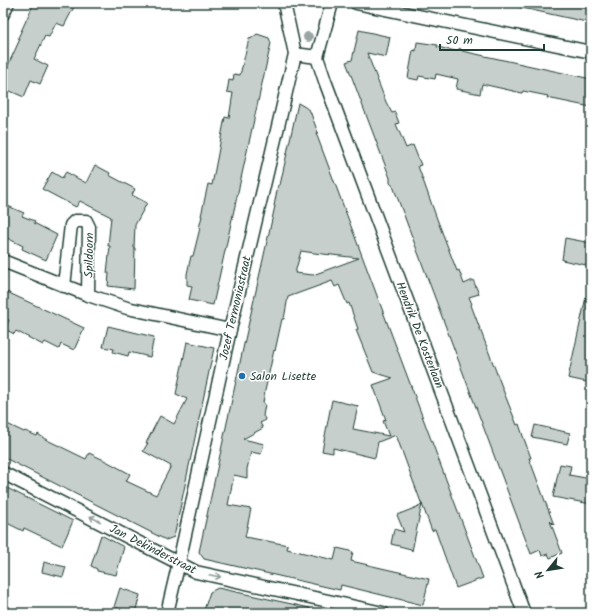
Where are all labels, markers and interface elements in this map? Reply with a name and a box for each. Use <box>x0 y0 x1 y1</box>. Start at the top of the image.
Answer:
scale bar <box>440 26 544 52</box>
text: 50 m <box>446 31 473 50</box>
street label: Spildoorn <box>80 232 99 278</box>
street label: Jozef Termoniastraat <box>214 254 257 362</box>
street label: Hendrik De Kosterlaan <box>390 279 449 391</box>
place label: Salon Lisette <box>250 367 317 386</box>
marker: Salon Lisette <box>237 371 247 381</box>
one-way arrow <box>89 515 101 523</box>
street label: Jan Dekinderstraat <box>106 519 200 580</box>
north arrow <box>528 550 568 590</box>
text: N <box>531 567 550 582</box>
one-way arrow <box>209 573 222 581</box>

